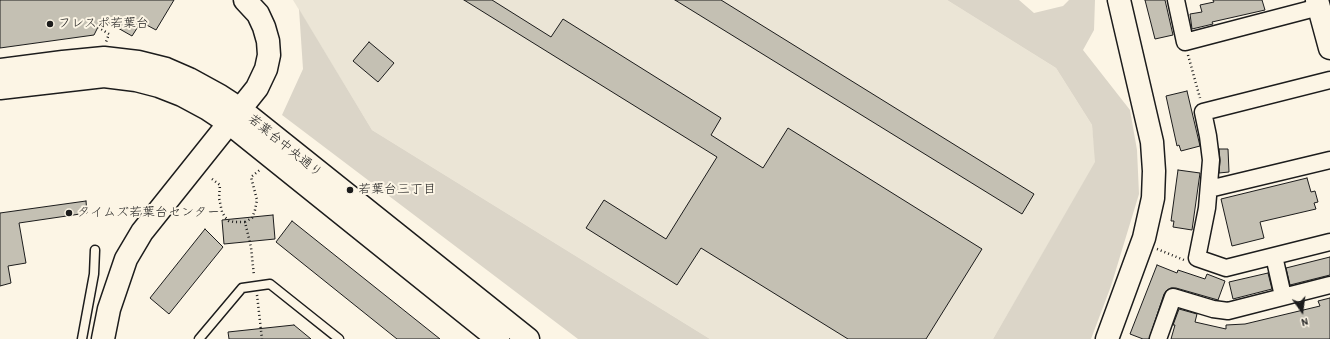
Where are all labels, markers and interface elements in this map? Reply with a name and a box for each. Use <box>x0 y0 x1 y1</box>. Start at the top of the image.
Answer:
place label: フレスポ若葉台 <box>58 16 149 32</box>
marker: フレスポ若葉台 <box>45 19 55 29</box>
street label: 若葉台中央通り <box>245 111 325 181</box>
place label: 若葉台三丁目 <box>358 182 436 198</box>
marker: 若葉台三丁目 <box>345 185 355 195</box>
place label: タイムズ若葉台センター <box>77 205 220 221</box>
marker: タイムズ若葉台センター <box>64 208 74 218</box>
north arrow <box>1282 291 1322 331</box>
text: N <box>1300 315 1309 330</box>

